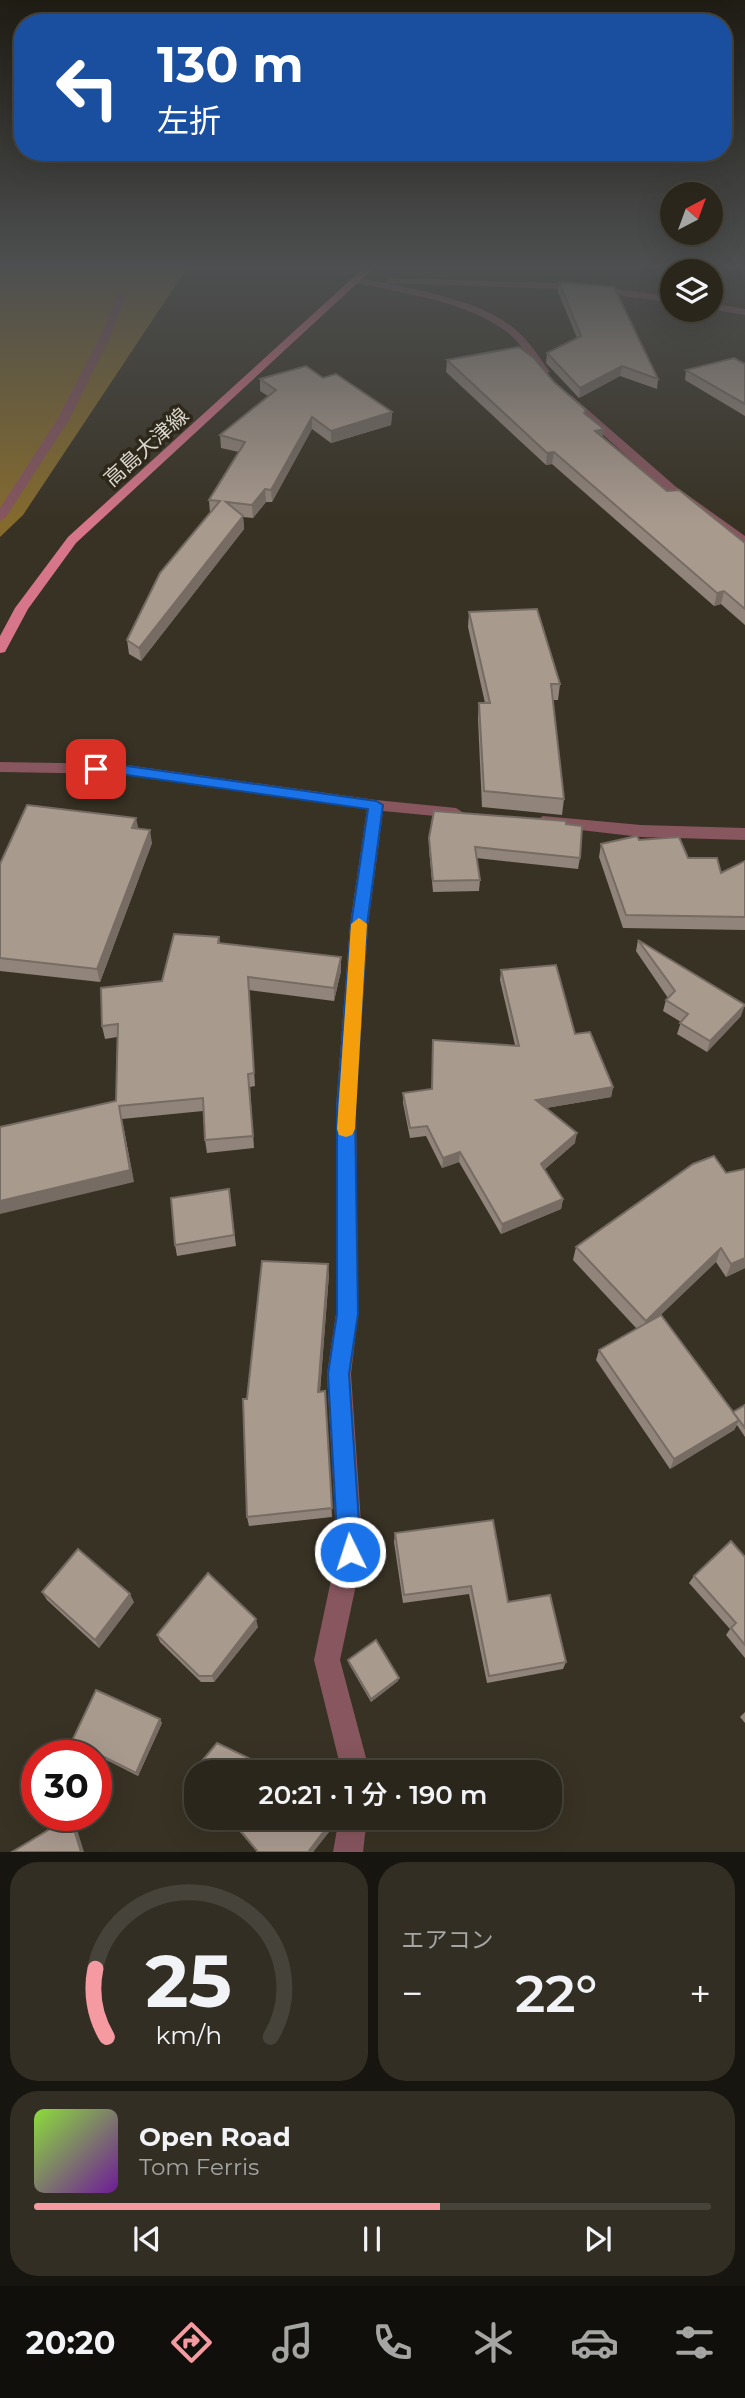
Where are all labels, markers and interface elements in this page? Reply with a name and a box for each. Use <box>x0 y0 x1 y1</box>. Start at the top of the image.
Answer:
text: 130 m <box>157 35 304 94</box>
icon: left <box>42 42 133 133</box>
text: 左折 <box>157 101 221 140</box>
north arrow <box>660 182 723 245</box>
map controls <box>660 182 723 322</box>
button: layers <box>660 259 723 322</box>
street label: 高島大津線 <box>99 403 193 491</box>
pin <box>66 739 126 799</box>
icon: arrive <box>77 750 115 788</box>
position arrow <box>313 1515 387 1589</box>
speed limit sign: 30 <box>21 1740 112 1831</box>
text: 20:21 · 1 分 · 190 m <box>259 1779 487 1811</box>
text: エアコン <box>402 1926 494 1954</box>
text: 25 <box>146 1938 232 2026</box>
text: 22° <box>515 1962 597 2025</box>
text: − <box>402 1970 423 2017</box>
text: + <box>689 1970 711 2017</box>
text: km/h <box>155 2020 222 2050</box>
text: Open Road <box>139 2121 291 2153</box>
text: Tom Ferris <box>139 2153 259 2181</box>
icon: previous <box>128 2220 166 2258</box>
icon: pause <box>353 2220 391 2258</box>
icon: next <box>579 2220 617 2258</box>
icon: directions <box>167 2318 216 2367</box>
icon: music <box>268 2318 317 2367</box>
icon: phone <box>368 2318 417 2367</box>
icon: climate <box>469 2318 518 2367</box>
icon: car <box>570 2318 619 2367</box>
icon: filters <box>670 2318 719 2367</box>
text: 20:20 <box>26 2323 115 2362</box>

